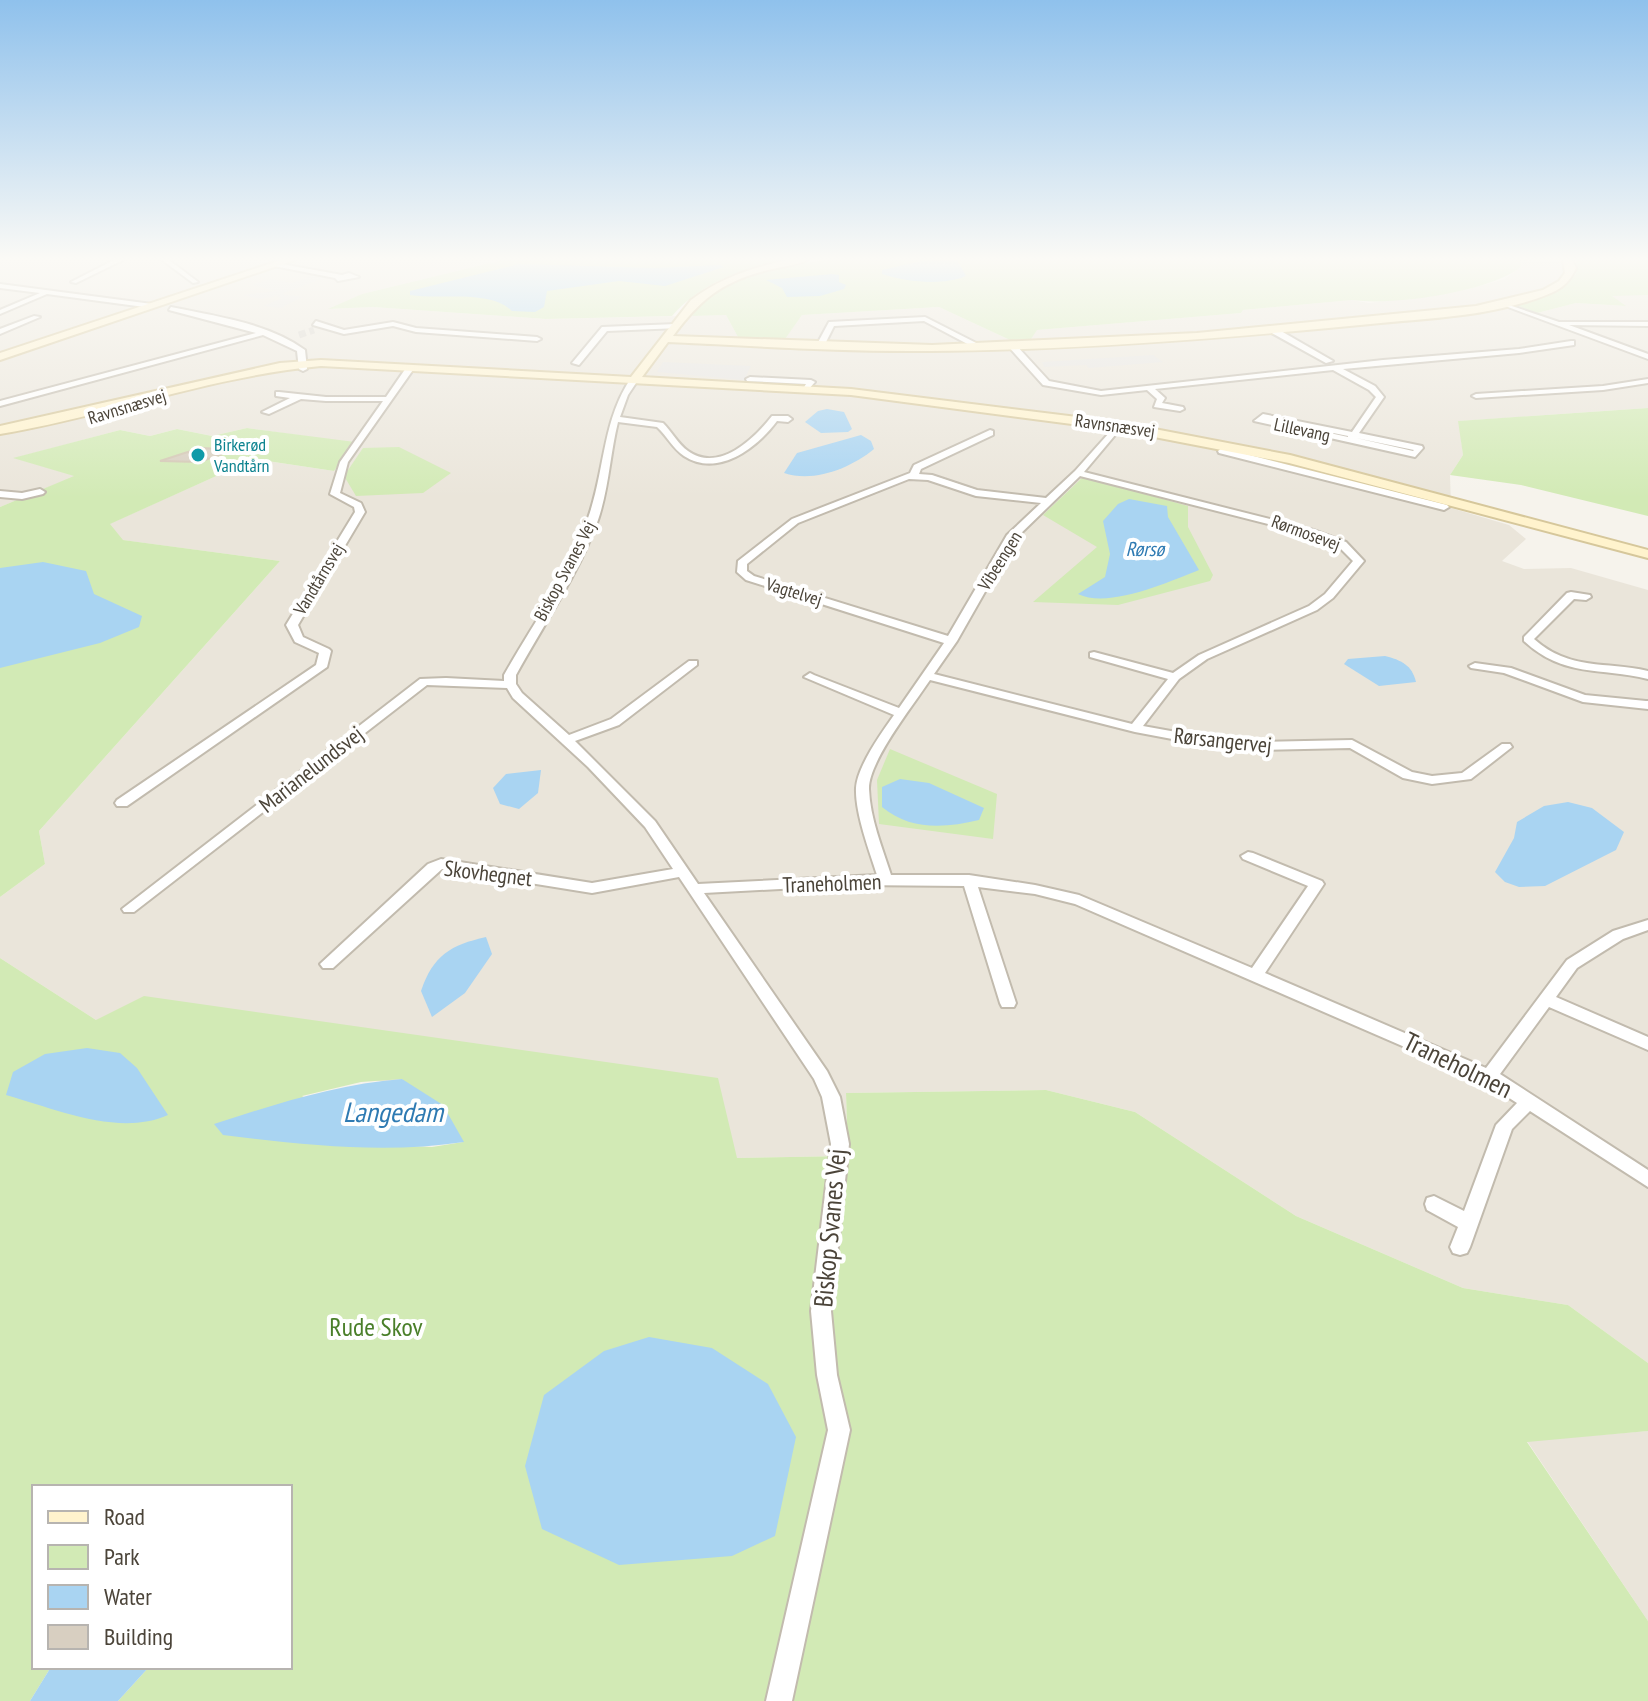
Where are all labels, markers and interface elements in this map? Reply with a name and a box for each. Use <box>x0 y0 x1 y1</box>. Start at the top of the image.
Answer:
street label: Ravnsnæsvej <box>85 384 169 429</box>
street label: Ravnsnæsvej <box>1074 409 1157 443</box>
street label: Lillevang <box>1272 412 1332 447</box>
place label: Birkerød Vandtårn <box>213 433 269 477</box>
marker: Birkerød Vandtårn <box>189 446 207 464</box>
street label: Rørmosevej <box>1269 509 1344 556</box>
street label: Biskop Svanes Vej <box>529 517 601 625</box>
street label: Vibeengen <box>972 527 1027 596</box>
water label: Rørsø <box>1126 536 1167 562</box>
street label: Vandtårnsvej <box>288 539 349 620</box>
street label: Vagtelvej <box>762 572 825 611</box>
street label: Marianelundsvej <box>253 720 369 818</box>
street label: Rørsangervej <box>1173 721 1273 759</box>
street label: Skovhegnet <box>442 854 534 892</box>
street label: Traneholmen <box>782 867 882 899</box>
street label: Traneholmen <box>1398 1024 1518 1105</box>
water label: Langedam <box>343 1093 445 1130</box>
street label: Biskop Svanes Vej <box>806 1147 853 1309</box>
park label: Rude Skov <box>329 1310 423 1343</box>
legend <box>32 1485 292 1669</box>
text: Road <box>104 1501 145 1532</box>
text: Park <box>104 1541 140 1572</box>
text: Water <box>104 1581 152 1612</box>
text: Building <box>104 1621 173 1652</box>

